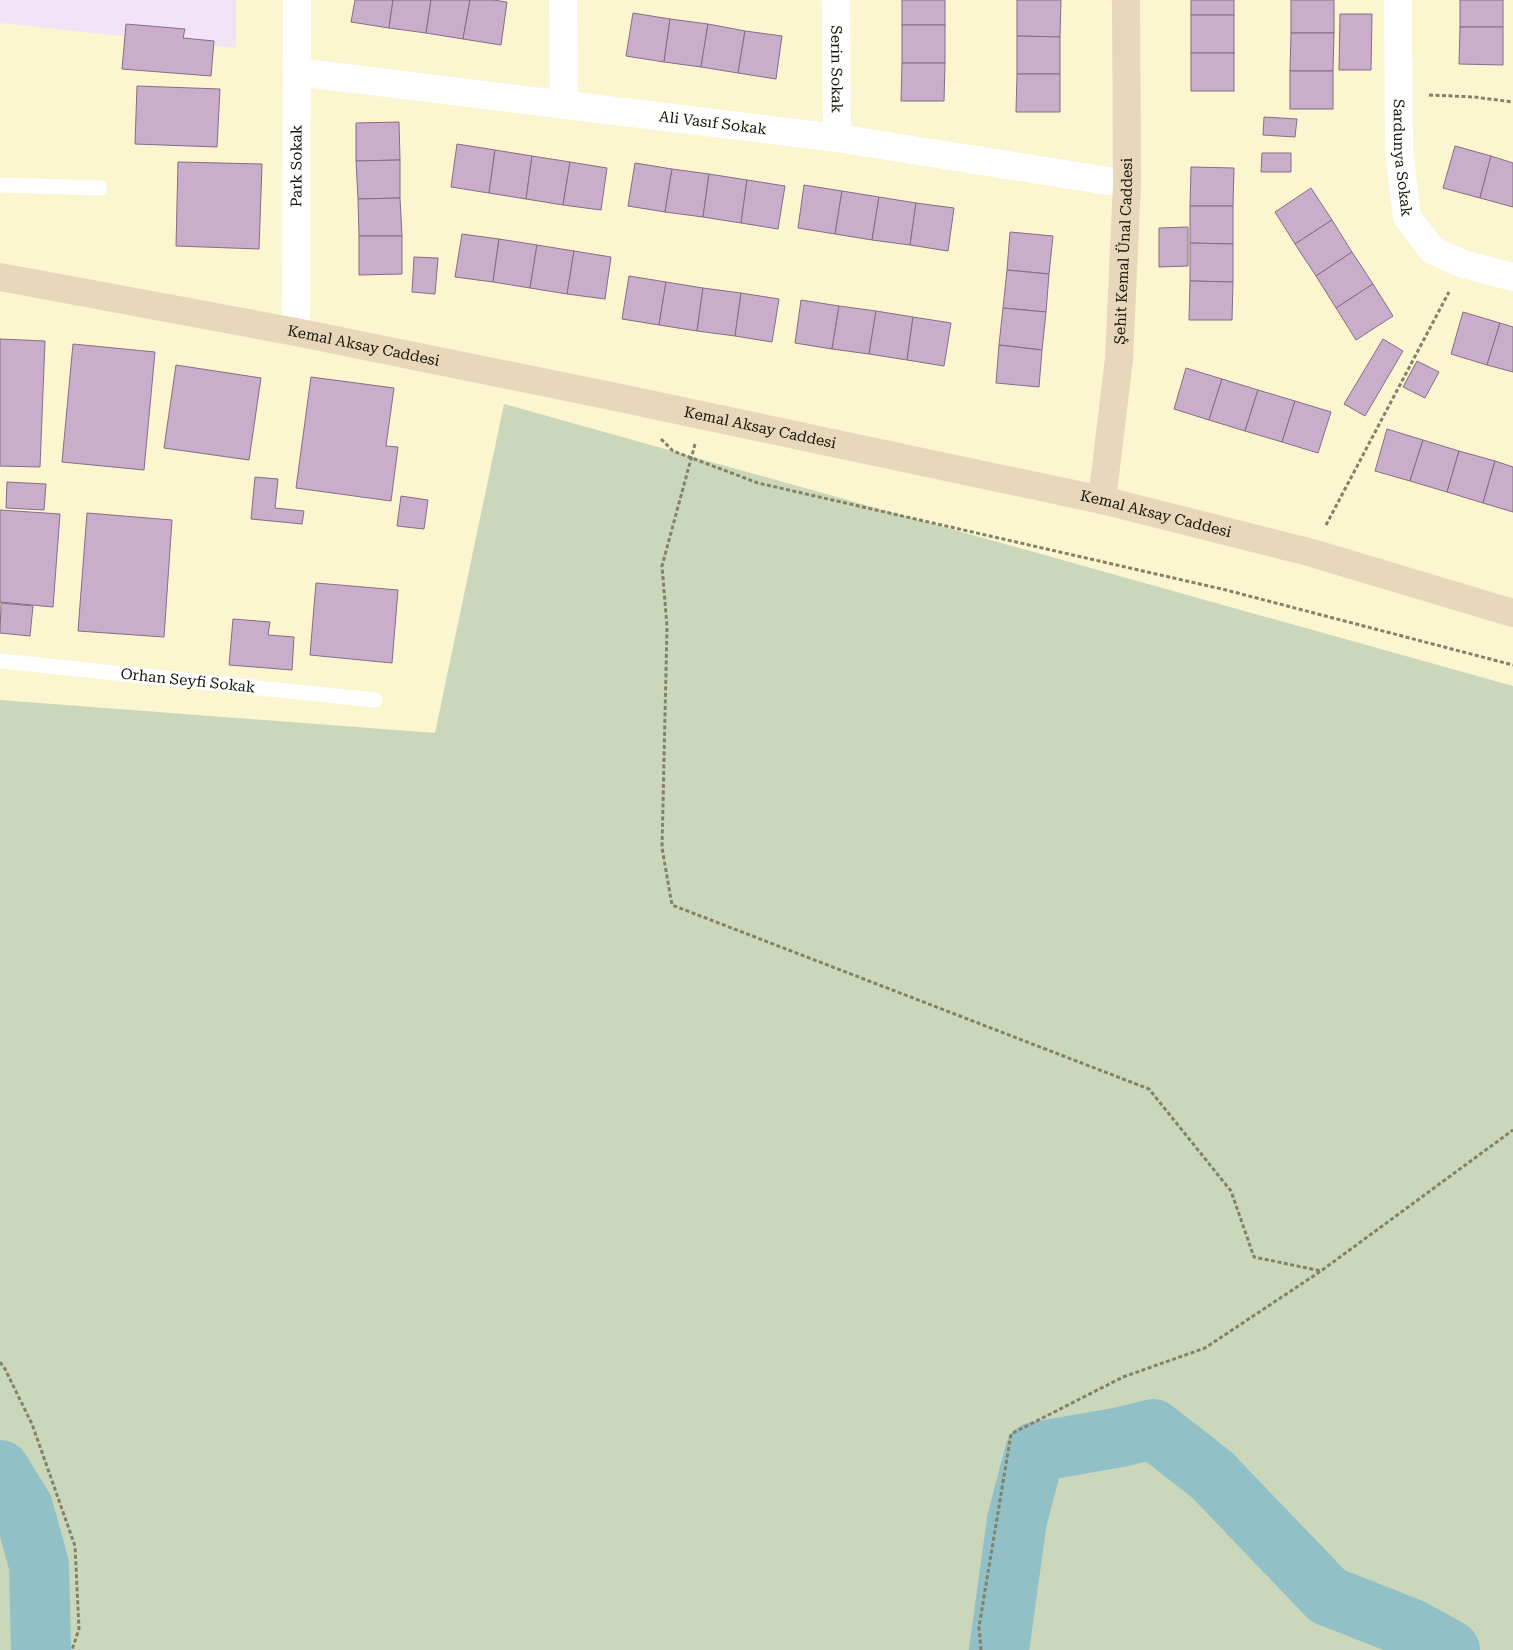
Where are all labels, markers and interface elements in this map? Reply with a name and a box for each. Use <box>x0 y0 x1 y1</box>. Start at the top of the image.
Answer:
street label: Serin Sokak <box>827 25 846 113</box>
street label: Sardunya Sokak <box>1390 99 1416 218</box>
street label: Ali Vasıf Sokak <box>658 107 768 138</box>
street label: Park Sokak <box>287 124 306 207</box>
street label: Şehit Kemal Ünal Caddesi <box>1111 157 1136 345</box>
street label: Kemal Aksay Caddesi <box>286 322 441 370</box>
street label: Kemal Aksay Caddesi <box>683 403 838 452</box>
street label: Kemal Aksay Caddesi <box>1079 487 1233 541</box>
street label: Orhan Seyfi Sokak <box>120 665 257 697</box>

